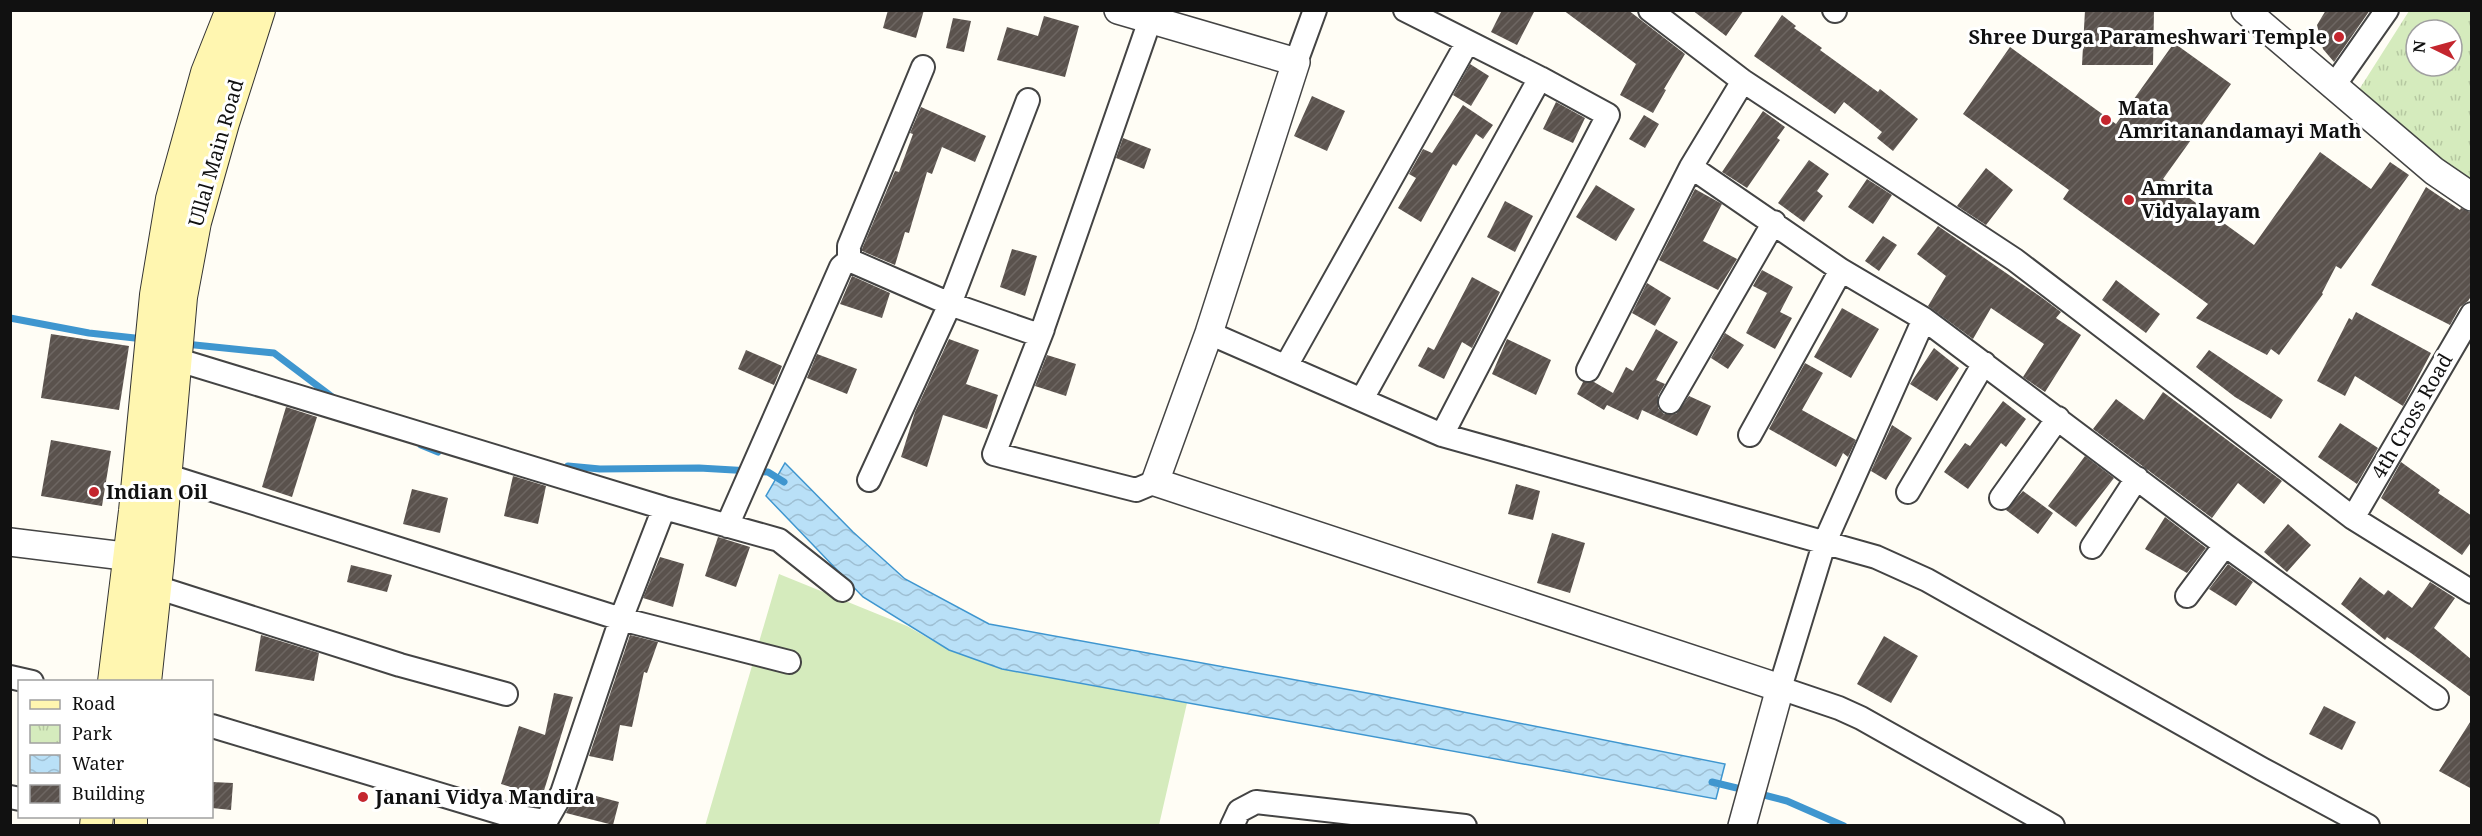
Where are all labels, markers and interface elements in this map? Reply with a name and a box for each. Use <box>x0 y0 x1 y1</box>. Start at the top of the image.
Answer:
north arrow <box>2404 18 2464 78</box>
place label: Shree Durga Parameshwari Temple <box>1968 23 2327 50</box>
marker: Shree Durga Parameshwari Temple <box>2332 30 2346 44</box>
text: N <box>2408 39 2431 54</box>
street label: Ullal Main Road <box>182 76 249 230</box>
place label: Mata Amritanandamayi Math <box>2118 94 2362 144</box>
marker: Mata Amritanandamayi Math <box>2099 113 2113 127</box>
place label: Amrita Vidyalayam <box>2141 174 2261 224</box>
marker: Amrita Vidyalayam <box>2122 193 2136 207</box>
street label: 4th Cross Road <box>2365 348 2458 483</box>
place label: Indian Oil <box>106 478 208 505</box>
marker: Indian Oil <box>87 485 101 499</box>
legend <box>18 680 213 818</box>
text: Road <box>72 691 115 715</box>
text: Park <box>72 721 112 745</box>
text: Water <box>72 751 125 775</box>
text: Building <box>72 781 145 805</box>
place label: Janani Vidya Mandira <box>374 783 595 810</box>
marker: Janani Vidya Mandira <box>356 790 370 804</box>

